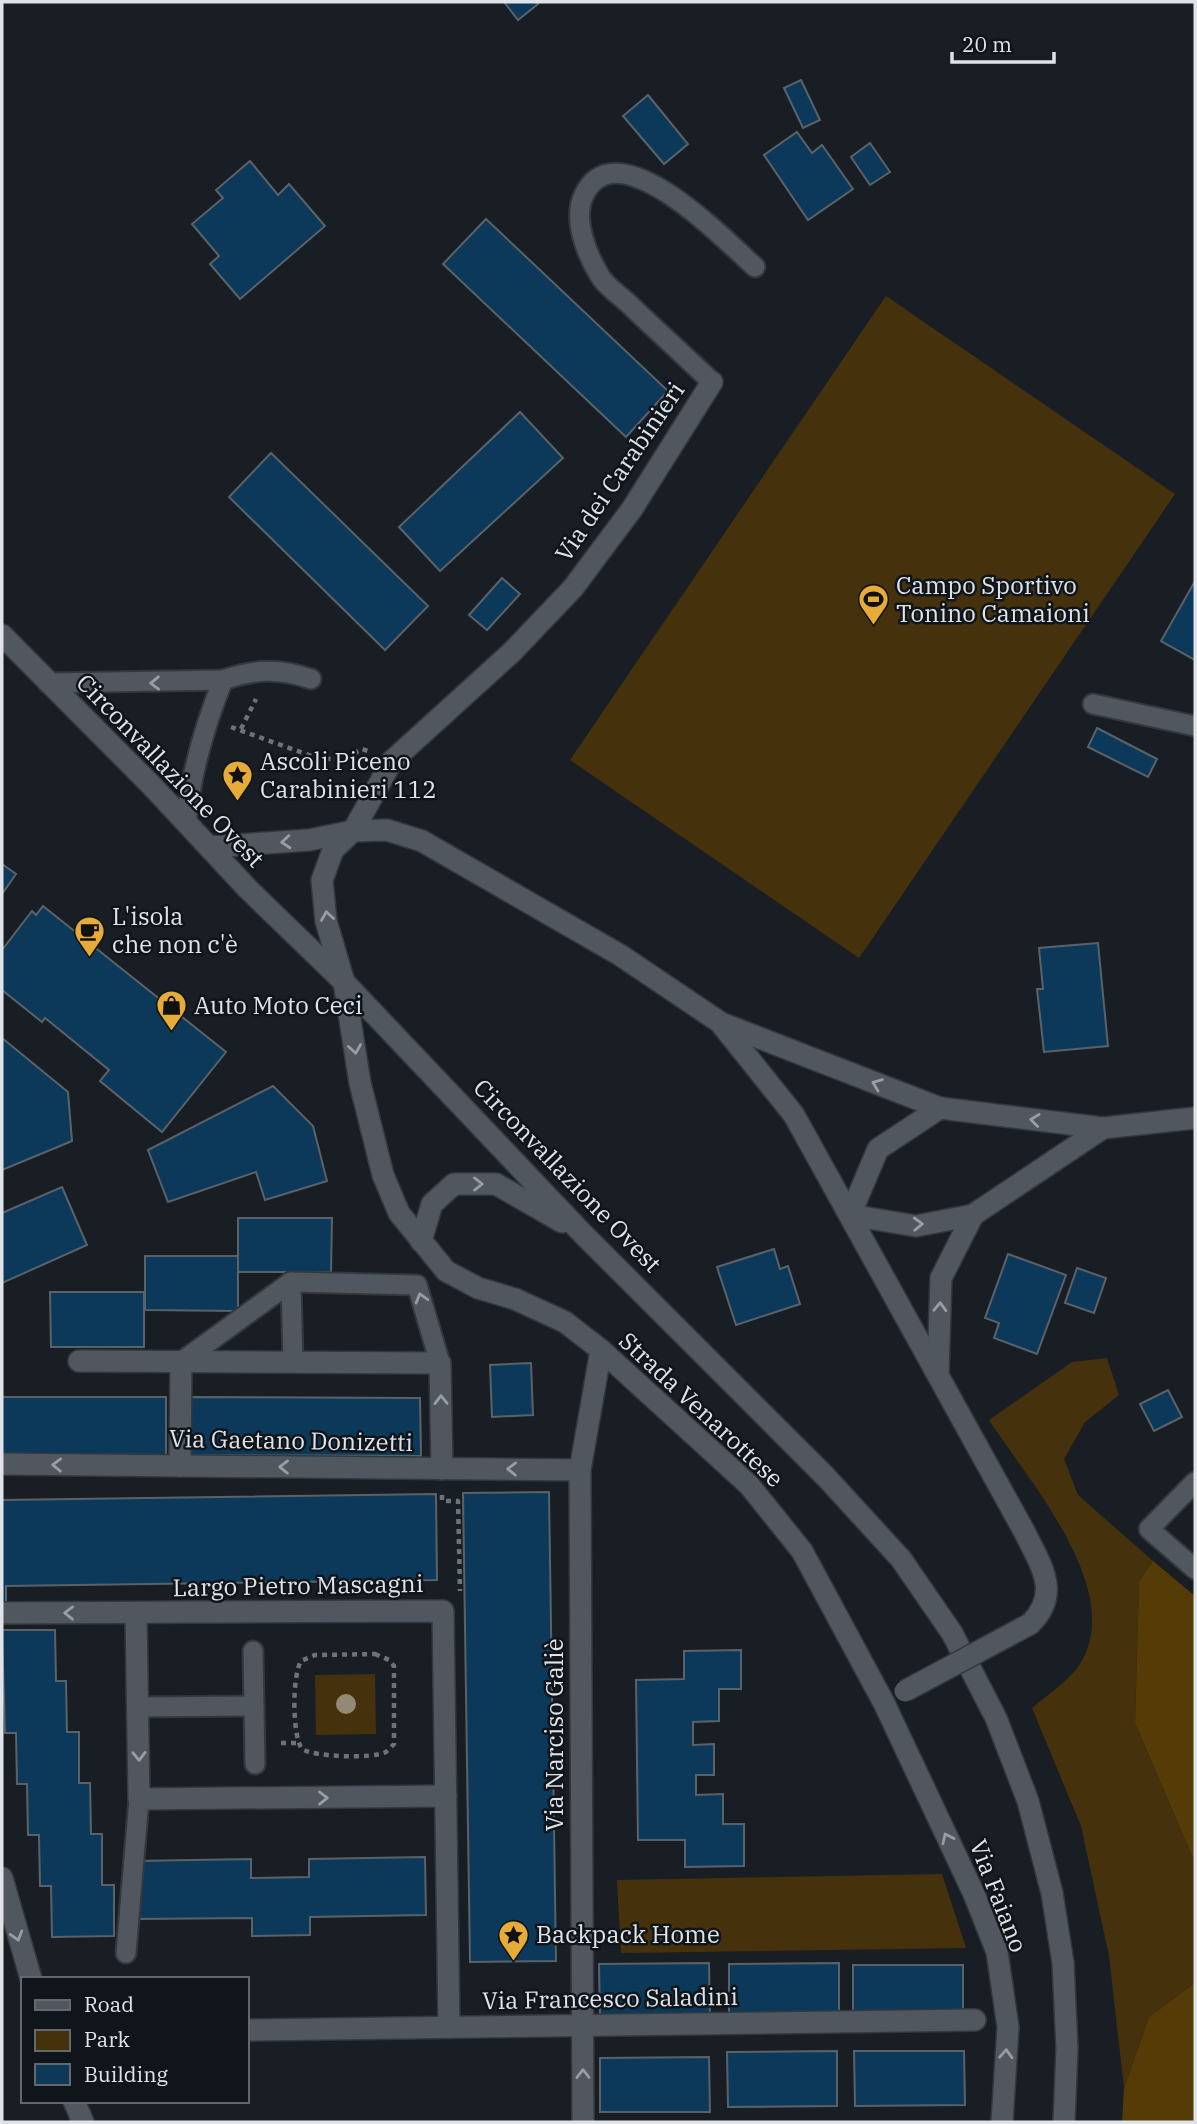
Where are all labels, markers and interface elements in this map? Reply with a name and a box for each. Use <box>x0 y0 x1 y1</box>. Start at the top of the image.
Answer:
scale bar <box>952 21 1054 65</box>
text: 20 m <box>962 30 1012 58</box>
street label: Via dei Carabinieri <box>547 375 691 567</box>
place label: Campo Sportivo Tonino Camaioni <box>896 569 1090 629</box>
sports icon: Campo Sportivo Tonino Camaioni <box>856 583 890 627</box>
street label: Circonvallazione Ovest <box>70 667 272 874</box>
one-way arrow <box>149 675 160 691</box>
place label: Ascoli Piceno Carabinieri 112 <box>260 745 437 805</box>
place icon: Ascoli Piceno Carabinieri 112 <box>220 759 254 803</box>
one-way arrow <box>280 835 292 850</box>
place label: L'isola che non c'è <box>112 900 238 960</box>
one-way arrow <box>319 910 334 922</box>
cafe icon: L'isola che non c'è <box>72 914 106 958</box>
shop icon: Auto Moto Ceci <box>154 989 188 1033</box>
place label: Auto Moto Ceci <box>194 989 363 1021</box>
one-way arrow <box>347 1043 362 1055</box>
street label: Circonvallazione Ovest <box>467 1072 669 1279</box>
one-way arrow <box>871 1078 883 1092</box>
one-way arrow <box>1029 1112 1041 1127</box>
one-way arrow <box>474 1176 484 1192</box>
one-way arrow <box>913 1217 924 1232</box>
one-way arrow <box>415 1292 429 1304</box>
one-way arrow <box>932 1301 948 1312</box>
street label: Strada Venarottese <box>613 1325 791 1494</box>
one-way arrow <box>433 1395 448 1406</box>
street label: Via Gaetano Donizetti <box>169 1422 413 1458</box>
one-way arrow <box>51 1457 61 1473</box>
one-way arrow <box>278 1459 289 1475</box>
one-way arrow <box>506 1462 517 1477</box>
street label: Largo Pietro Mascagni <box>172 1567 424 1603</box>
one-way arrow <box>63 1605 74 1620</box>
street label: Via Narciso Galiè <box>538 1638 570 1832</box>
one-way arrow <box>131 1751 147 1761</box>
one-way arrow <box>319 1790 329 1806</box>
one-way arrow <box>941 1833 955 1845</box>
street label: Via Faiano <box>963 1835 1035 1957</box>
place icon: Backpack Home <box>496 1918 530 1962</box>
place label: Backpack Home <box>536 1918 720 1950</box>
one-way arrow <box>9 1930 24 1942</box>
legend <box>21 1977 248 2103</box>
street label: Via Francesco Saladini <box>482 1980 738 2016</box>
text: Road <box>84 1990 134 2018</box>
text: Park <box>84 2025 131 2053</box>
one-way arrow <box>998 2048 1013 2059</box>
text: Building <box>84 2060 169 2088</box>
one-way arrow <box>575 2068 591 2079</box>

